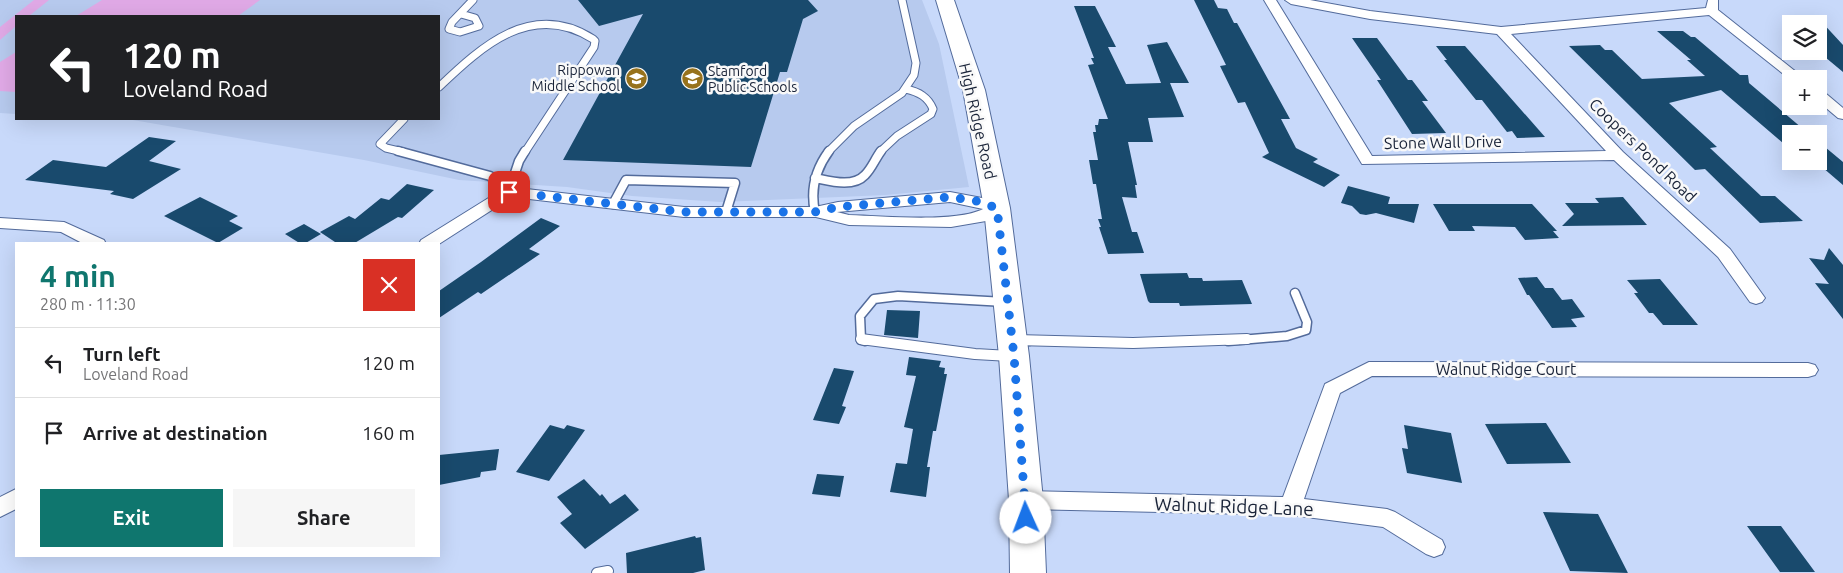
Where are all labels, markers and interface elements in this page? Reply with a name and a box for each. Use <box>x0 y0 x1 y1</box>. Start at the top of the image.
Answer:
map controls <box>1782 15 1827 170</box>
button: layers <box>1782 15 1827 60</box>
icon: left <box>40 35 105 100</box>
text: 120 m <box>123 35 221 75</box>
street label: High Ridge Road <box>956 61 1000 181</box>
place label: Rippowan Middle School <box>532 62 620 94</box>
place label: Stamford Public Schools <box>708 63 797 95</box>
school or university icon: Rippowan Middle School <box>624 66 648 90</box>
school or university icon: Stamford Public Schools <box>680 67 704 91</box>
button: + <box>1782 70 1827 115</box>
text: Loveland Road <box>123 76 268 101</box>
street label: Coopers Pond Road <box>1586 94 1700 206</box>
button: − <box>1782 125 1827 170</box>
street label: Stone Wall Drive <box>1384 132 1502 152</box>
pin <box>488 171 530 213</box>
icon: arrive <box>495 178 523 206</box>
text: 4 min <box>40 259 116 293</box>
button: close <box>363 259 415 311</box>
text: 280 m · 11:30 <box>40 295 136 313</box>
text: Turn left <box>83 343 161 365</box>
icon: left <box>40 349 68 377</box>
text: 120 m <box>362 352 415 374</box>
street label: Walnut Ridge Court <box>1436 360 1577 378</box>
text: Loveland Road <box>83 365 189 383</box>
icon: arrive <box>40 419 68 447</box>
text: Arrive at destination <box>83 422 268 444</box>
text: 160 m <box>362 422 415 444</box>
button: Exit <box>40 489 223 547</box>
button: Share <box>233 489 415 547</box>
position arrow <box>999 491 1051 543</box>
street label: Walnut Ridge Lane <box>1154 492 1314 520</box>

